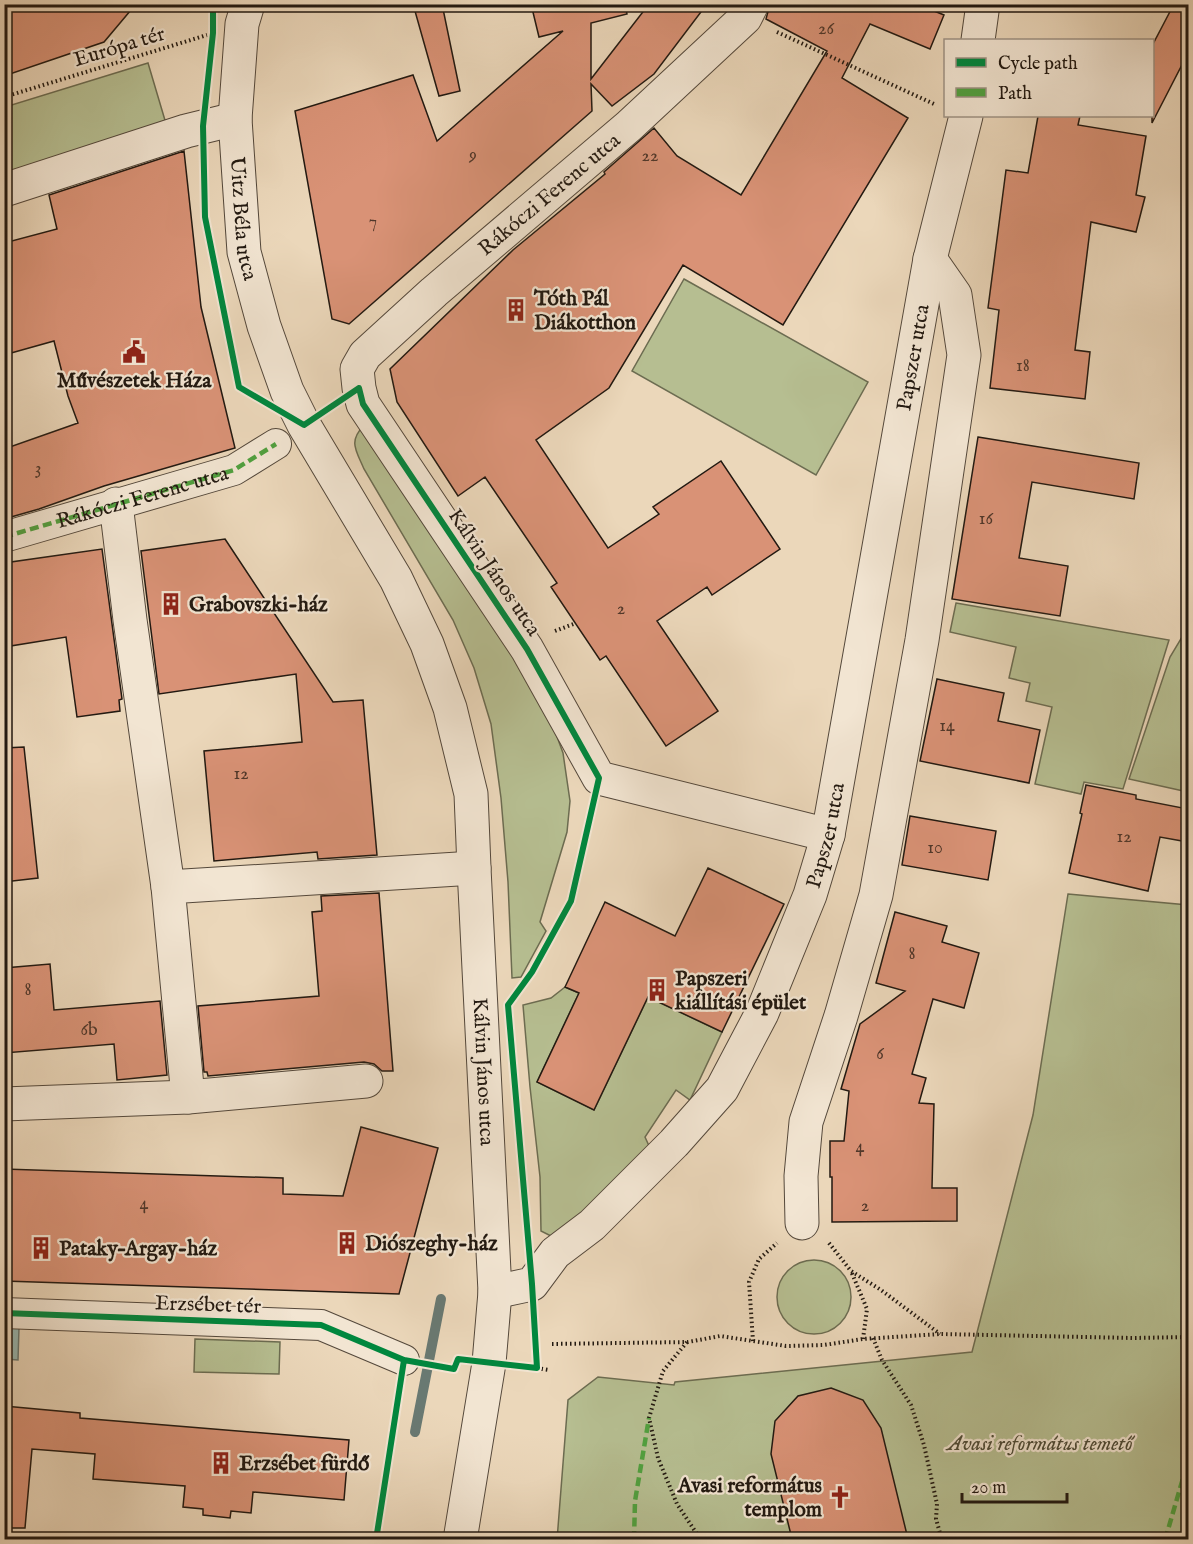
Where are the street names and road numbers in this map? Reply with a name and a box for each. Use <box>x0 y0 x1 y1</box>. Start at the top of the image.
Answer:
street label: Európa tér <box>71 21 169 74</box>
street label: Rákóczi Ferenc utca <box>473 127 627 263</box>
street label: Uitz Béla utca <box>223 156 263 284</box>
street label: Papszer utca <box>891 301 937 413</box>
street label: Rákóczi Ferenc utca <box>54 460 233 536</box>
street label: Kálvin János utca <box>441 504 547 643</box>
street label: Papszer utca <box>801 780 852 892</box>
street label: Kálvin János utca <box>465 997 500 1147</box>
street label: Erzsébet tér <box>154 1290 262 1321</box>

